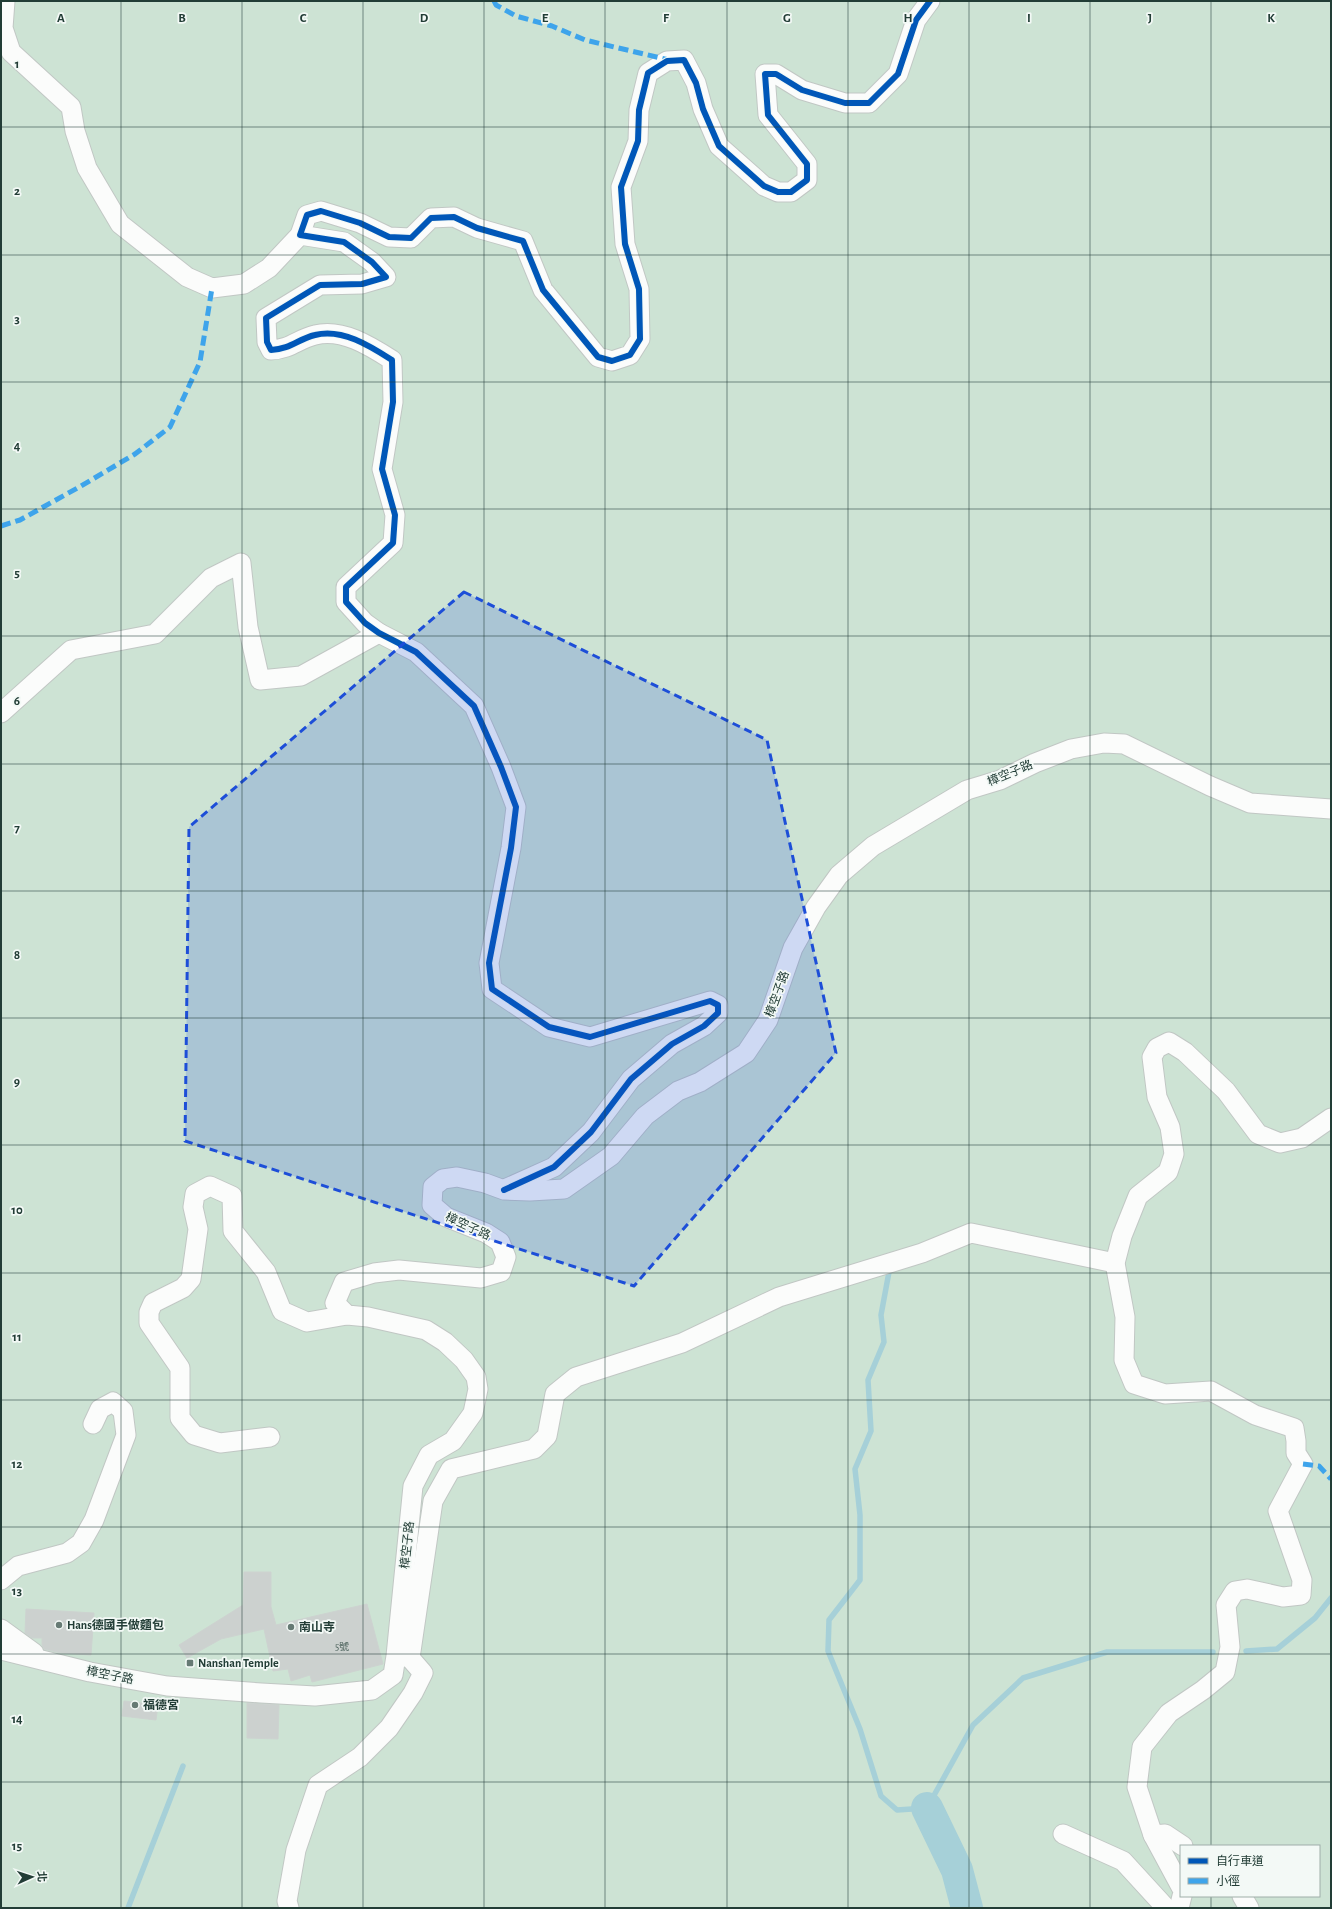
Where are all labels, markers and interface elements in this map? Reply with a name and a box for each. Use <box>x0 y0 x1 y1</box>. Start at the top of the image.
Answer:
text: A <box>57 12 65 25</box>
text: B <box>178 12 186 25</box>
text: C <box>300 12 307 25</box>
text: D <box>420 12 429 25</box>
text: E <box>542 12 549 25</box>
text: F <box>663 12 670 25</box>
text: G <box>783 12 791 25</box>
text: H <box>903 12 913 25</box>
text: I <box>1027 12 1031 25</box>
text: J <box>1148 12 1152 25</box>
text: K <box>1267 12 1275 25</box>
text: 1 <box>15 58 19 71</box>
text: 2 <box>14 185 20 198</box>
text: 3 <box>14 313 20 326</box>
text: 4 <box>14 440 21 453</box>
text: 5 <box>14 567 20 580</box>
text: 6 <box>14 695 20 708</box>
street label: 樟空子路 <box>985 757 1034 788</box>
text: 7 <box>14 822 20 835</box>
text: 8 <box>14 949 20 962</box>
street label: 樟空子路 <box>762 969 791 1019</box>
text: 9 <box>14 1076 20 1089</box>
text: 10 <box>11 1204 23 1217</box>
street label: 樟空子路 <box>444 1210 493 1242</box>
text: 11 <box>12 1331 22 1344</box>
text: 12 <box>12 1458 22 1471</box>
street label: 樟空子路 <box>398 1520 415 1570</box>
text: 13 <box>12 1585 23 1598</box>
place label: Hans德國手做麵包 <box>67 1618 164 1631</box>
marker: Hans德國手做麵包 <box>54 1620 64 1630</box>
place label: 南山寺 <box>299 1621 335 1633</box>
marker: 南山寺 <box>286 1622 296 1632</box>
house number: 5號 <box>335 1642 349 1652</box>
place label: Nanshan Temple <box>198 1657 279 1669</box>
marker: Nanshan Temple <box>185 1658 195 1668</box>
street label: 樟空子路 <box>85 1664 135 1685</box>
place label: 福德宮 <box>143 1698 179 1711</box>
marker: 福德宮 <box>130 1700 140 1710</box>
text: 14 <box>11 1713 23 1726</box>
text: 15 <box>12 1840 23 1853</box>
legend <box>1180 1845 1320 1897</box>
text: 自行車道 <box>1216 1854 1264 1867</box>
north arrow <box>12 1857 52 1897</box>
text: 北 <box>36 1871 47 1882</box>
text: 小徑 <box>1216 1874 1240 1887</box>

